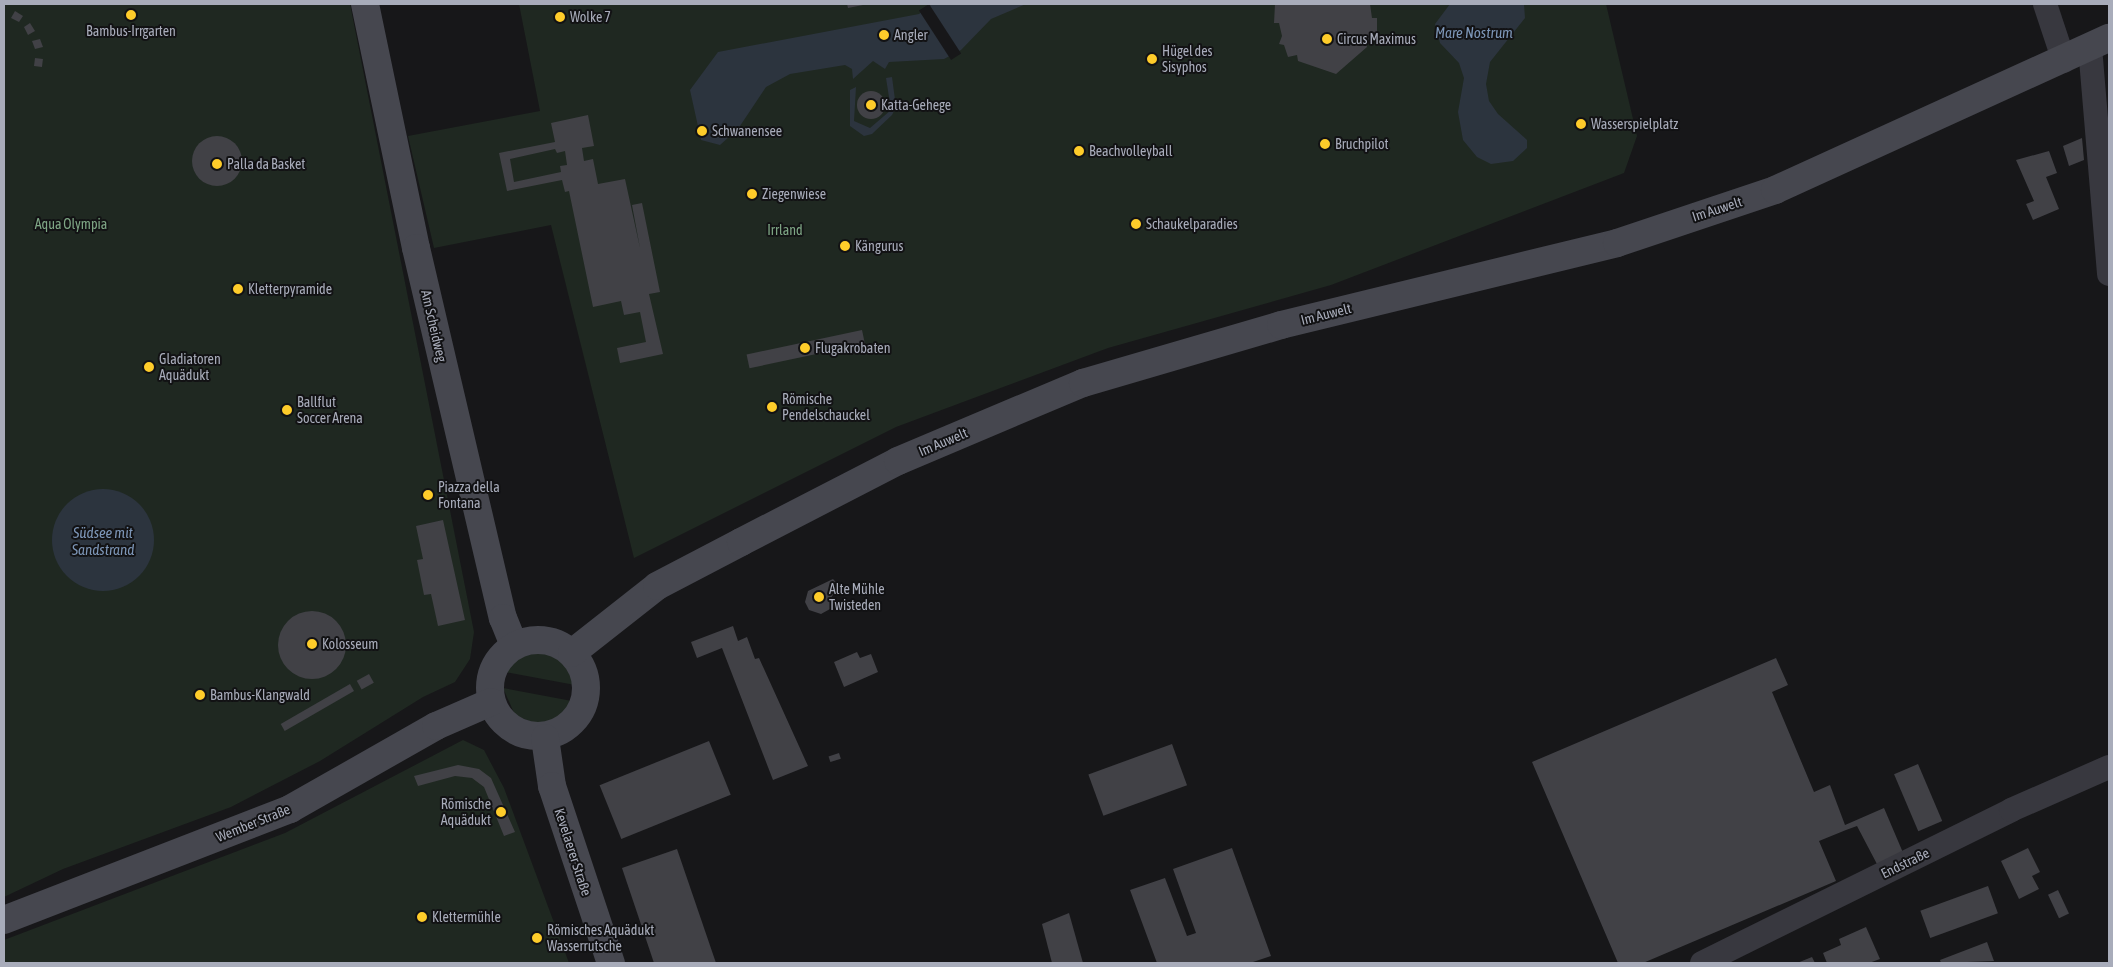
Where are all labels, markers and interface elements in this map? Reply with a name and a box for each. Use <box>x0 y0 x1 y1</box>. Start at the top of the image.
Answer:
marker: Bambus-Irrgarten <box>125 9 137 21</box>
place label: Wolke 7 <box>570 9 611 25</box>
marker: Wolke 7 <box>554 11 566 23</box>
place label: Bambus-Irrgarten <box>86 23 176 39</box>
water label: Mare Nostrum <box>1435 24 1513 42</box>
place label: Angler <box>894 27 928 43</box>
marker: Angler <box>878 29 890 41</box>
place label: Circus Maximus <box>1337 31 1416 47</box>
marker: Circus Maximus <box>1321 33 1333 45</box>
place label: Hügel des Sisyphos <box>1162 43 1213 75</box>
marker: Hügel des Sisyphos <box>1146 53 1158 65</box>
place label: Katta-Gehege <box>881 97 951 113</box>
marker: Katta-Gehege <box>865 99 877 111</box>
place label: Wasserspielplatz <box>1591 116 1678 132</box>
marker: Wasserspielplatz <box>1575 118 1587 130</box>
place label: Schwanensee <box>712 123 782 139</box>
marker: Schwanensee <box>696 125 708 137</box>
place label: Bruchpilot <box>1335 136 1389 152</box>
marker: Bruchpilot <box>1319 138 1331 150</box>
place label: Beachvolleyball <box>1089 143 1173 159</box>
marker: Beachvolleyball <box>1073 145 1085 157</box>
place label: Palla da Basket <box>227 156 305 172</box>
marker: Palla da Basket <box>211 158 223 170</box>
place label: Ziegenwiese <box>762 186 826 202</box>
marker: Ziegenwiese <box>746 188 758 200</box>
street label: Im Auwelt <box>1690 193 1744 225</box>
park label: Aqua Olympia <box>35 216 107 232</box>
place label: Schaukelparadies <box>1146 216 1238 232</box>
marker: Schaukelparadies <box>1130 218 1142 230</box>
park label: Irrland <box>767 222 803 238</box>
place label: Kängurus <box>855 238 903 254</box>
marker: Kängurus <box>839 240 851 252</box>
place label: Kletterpyramide <box>248 281 332 297</box>
marker: Kletterpyramide <box>232 283 244 295</box>
street label: Am Scheidweg <box>418 288 450 364</box>
street label: Im Auwelt <box>1299 300 1353 328</box>
place label: Flugakrobaten <box>815 340 890 356</box>
marker: Flugakrobaten <box>799 342 811 354</box>
place label: Gladiatoren Aquädukt <box>159 351 221 384</box>
marker: Gladiatoren Aquädukt <box>143 361 155 373</box>
place label: Römische Pendelschauckel <box>782 391 870 424</box>
place label: Ballflut Soccer Arena <box>297 394 363 427</box>
marker: Römische Pendelschauckel <box>766 401 778 413</box>
marker: Ballflut Soccer Arena <box>281 404 293 416</box>
street label: Im Auwelt <box>916 424 970 460</box>
place label: Piazza della Fontana <box>438 479 500 512</box>
marker: Piazza della Fontana <box>422 489 434 501</box>
water label: Südsee mit Sandstrand <box>72 523 134 558</box>
place label: Alte Mühle Twisteden <box>829 581 885 614</box>
marker: Alte Mühle Twisteden <box>813 591 825 603</box>
place label: Kolosseum <box>322 636 378 652</box>
marker: Kolosseum <box>306 638 318 650</box>
place label: Bambus-Klangwald <box>210 687 310 703</box>
marker: Bambus-Klangwald <box>194 689 206 701</box>
place label: Römische Aquädukt <box>441 796 491 829</box>
street label: Wember Straße <box>214 801 292 845</box>
marker: Römische Aquädukt <box>495 806 507 818</box>
street label: Kevelaerer Straße <box>551 806 595 898</box>
street label: Endstraße <box>1878 844 1932 882</box>
place label: Klettermühle <box>432 909 501 925</box>
marker: Klettermühle <box>416 911 428 923</box>
place label: Römisches Aquädukt Wasserrutsche <box>547 922 654 954</box>
marker: Römisches Aquädukt Wasserrutsche <box>531 932 543 944</box>

